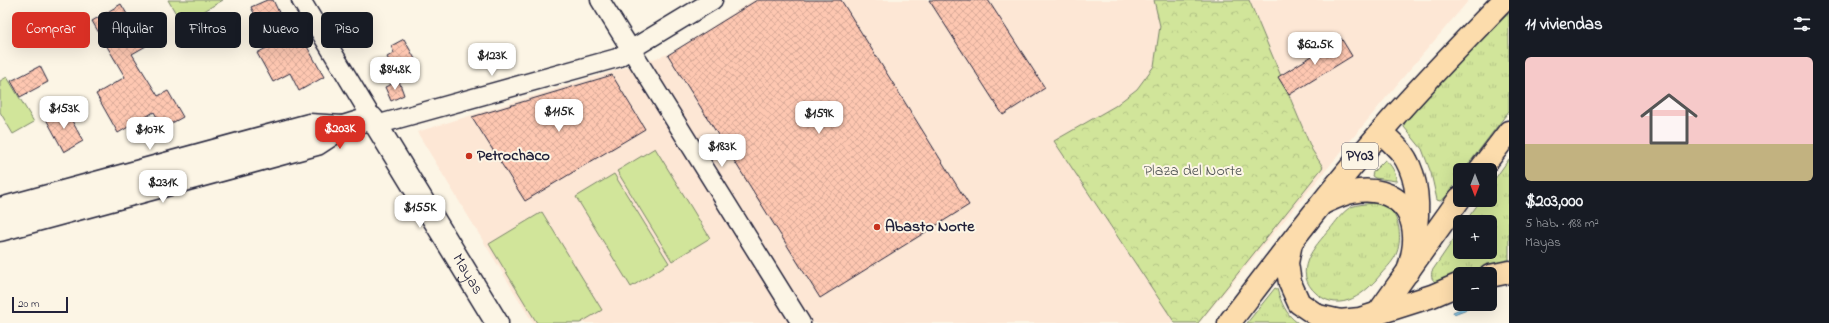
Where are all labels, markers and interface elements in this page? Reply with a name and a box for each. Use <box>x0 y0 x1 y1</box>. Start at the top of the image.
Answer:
chip: Comprar <box>12 12 90 48</box>
chip: Alquilar <box>98 12 167 48</box>
chip: Filtros <box>175 12 241 48</box>
chip: Nuevo <box>249 12 313 48</box>
chip: Piso <box>321 12 373 48</box>
text: 11 viviendas <box>1525 12 1603 37</box>
icon: filters <box>1791 13 1813 35</box>
pin: $62.5K <box>1282 32 1348 66</box>
text: $62.5K <box>1297 35 1333 54</box>
pin: $123K <box>464 43 520 77</box>
text: $123K <box>477 46 507 65</box>
pin: $84.8K <box>362 57 428 91</box>
text: $84.8K <box>379 60 411 79</box>
icon: home <box>1633 83 1705 155</box>
pin: $153K <box>36 96 92 130</box>
text: $153K <box>48 99 80 118</box>
pin: $115K <box>531 99 587 133</box>
pin: $159K <box>791 101 847 135</box>
text: $115K <box>544 102 574 121</box>
text: $159K <box>804 104 834 123</box>
pin: $203K <box>312 116 368 150</box>
pin: $107K <box>122 117 178 151</box>
text: $203K <box>324 119 356 138</box>
text: $107K <box>135 120 165 139</box>
pin: $183K <box>694 134 750 168</box>
text: $183K <box>708 137 736 156</box>
road number: PY03 <box>1342 143 1378 169</box>
place label: Petrochaco <box>477 144 550 168</box>
marker: Petrochaco <box>464 151 474 161</box>
park label: Plaza del Norte <box>1144 159 1243 183</box>
north arrow <box>1453 163 1497 207</box>
map controls <box>1453 163 1497 311</box>
pin: $231K <box>135 170 191 204</box>
text: $231K <box>148 173 178 192</box>
text: $203,000 <box>1525 189 1583 214</box>
pin: $155K <box>392 195 448 229</box>
text: $155K <box>403 198 437 217</box>
text: 5 hab. · 188 m² <box>1525 214 1599 233</box>
place label: Abasto Norte <box>885 215 975 239</box>
button: + <box>1453 215 1497 259</box>
marker: Abasto Norte <box>872 222 882 232</box>
text: Mayas <box>1525 233 1561 252</box>
street label: Mayas <box>446 249 489 299</box>
button: − <box>1453 267 1497 311</box>
scale bar <box>12 295 68 314</box>
text: 20 m <box>18 296 40 312</box>

